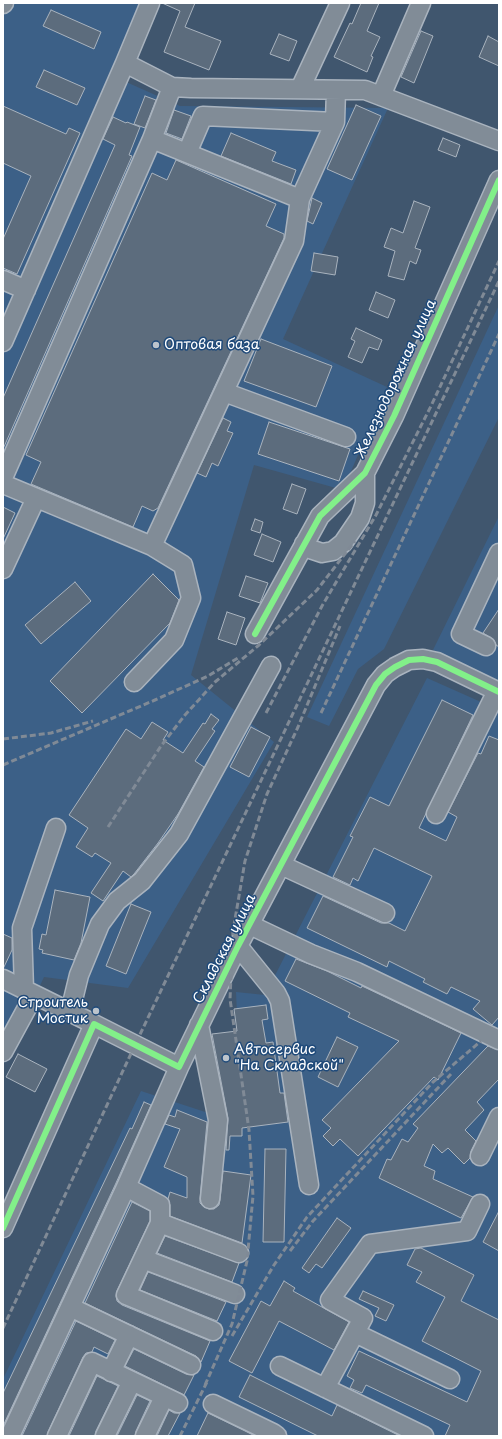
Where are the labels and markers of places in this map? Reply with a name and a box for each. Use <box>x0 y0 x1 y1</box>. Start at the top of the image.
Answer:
place label: Оптовая база <box>164 337 260 353</box>
marker: Оптовая база <box>151 340 161 350</box>
place label: Строитель Мостик <box>18 995 88 1028</box>
marker: Строитель Мостик <box>91 1006 101 1016</box>
place label: Автосервис "На Складской" <box>234 1042 344 1074</box>
marker: Автосервис "На Складской" <box>221 1053 231 1063</box>

